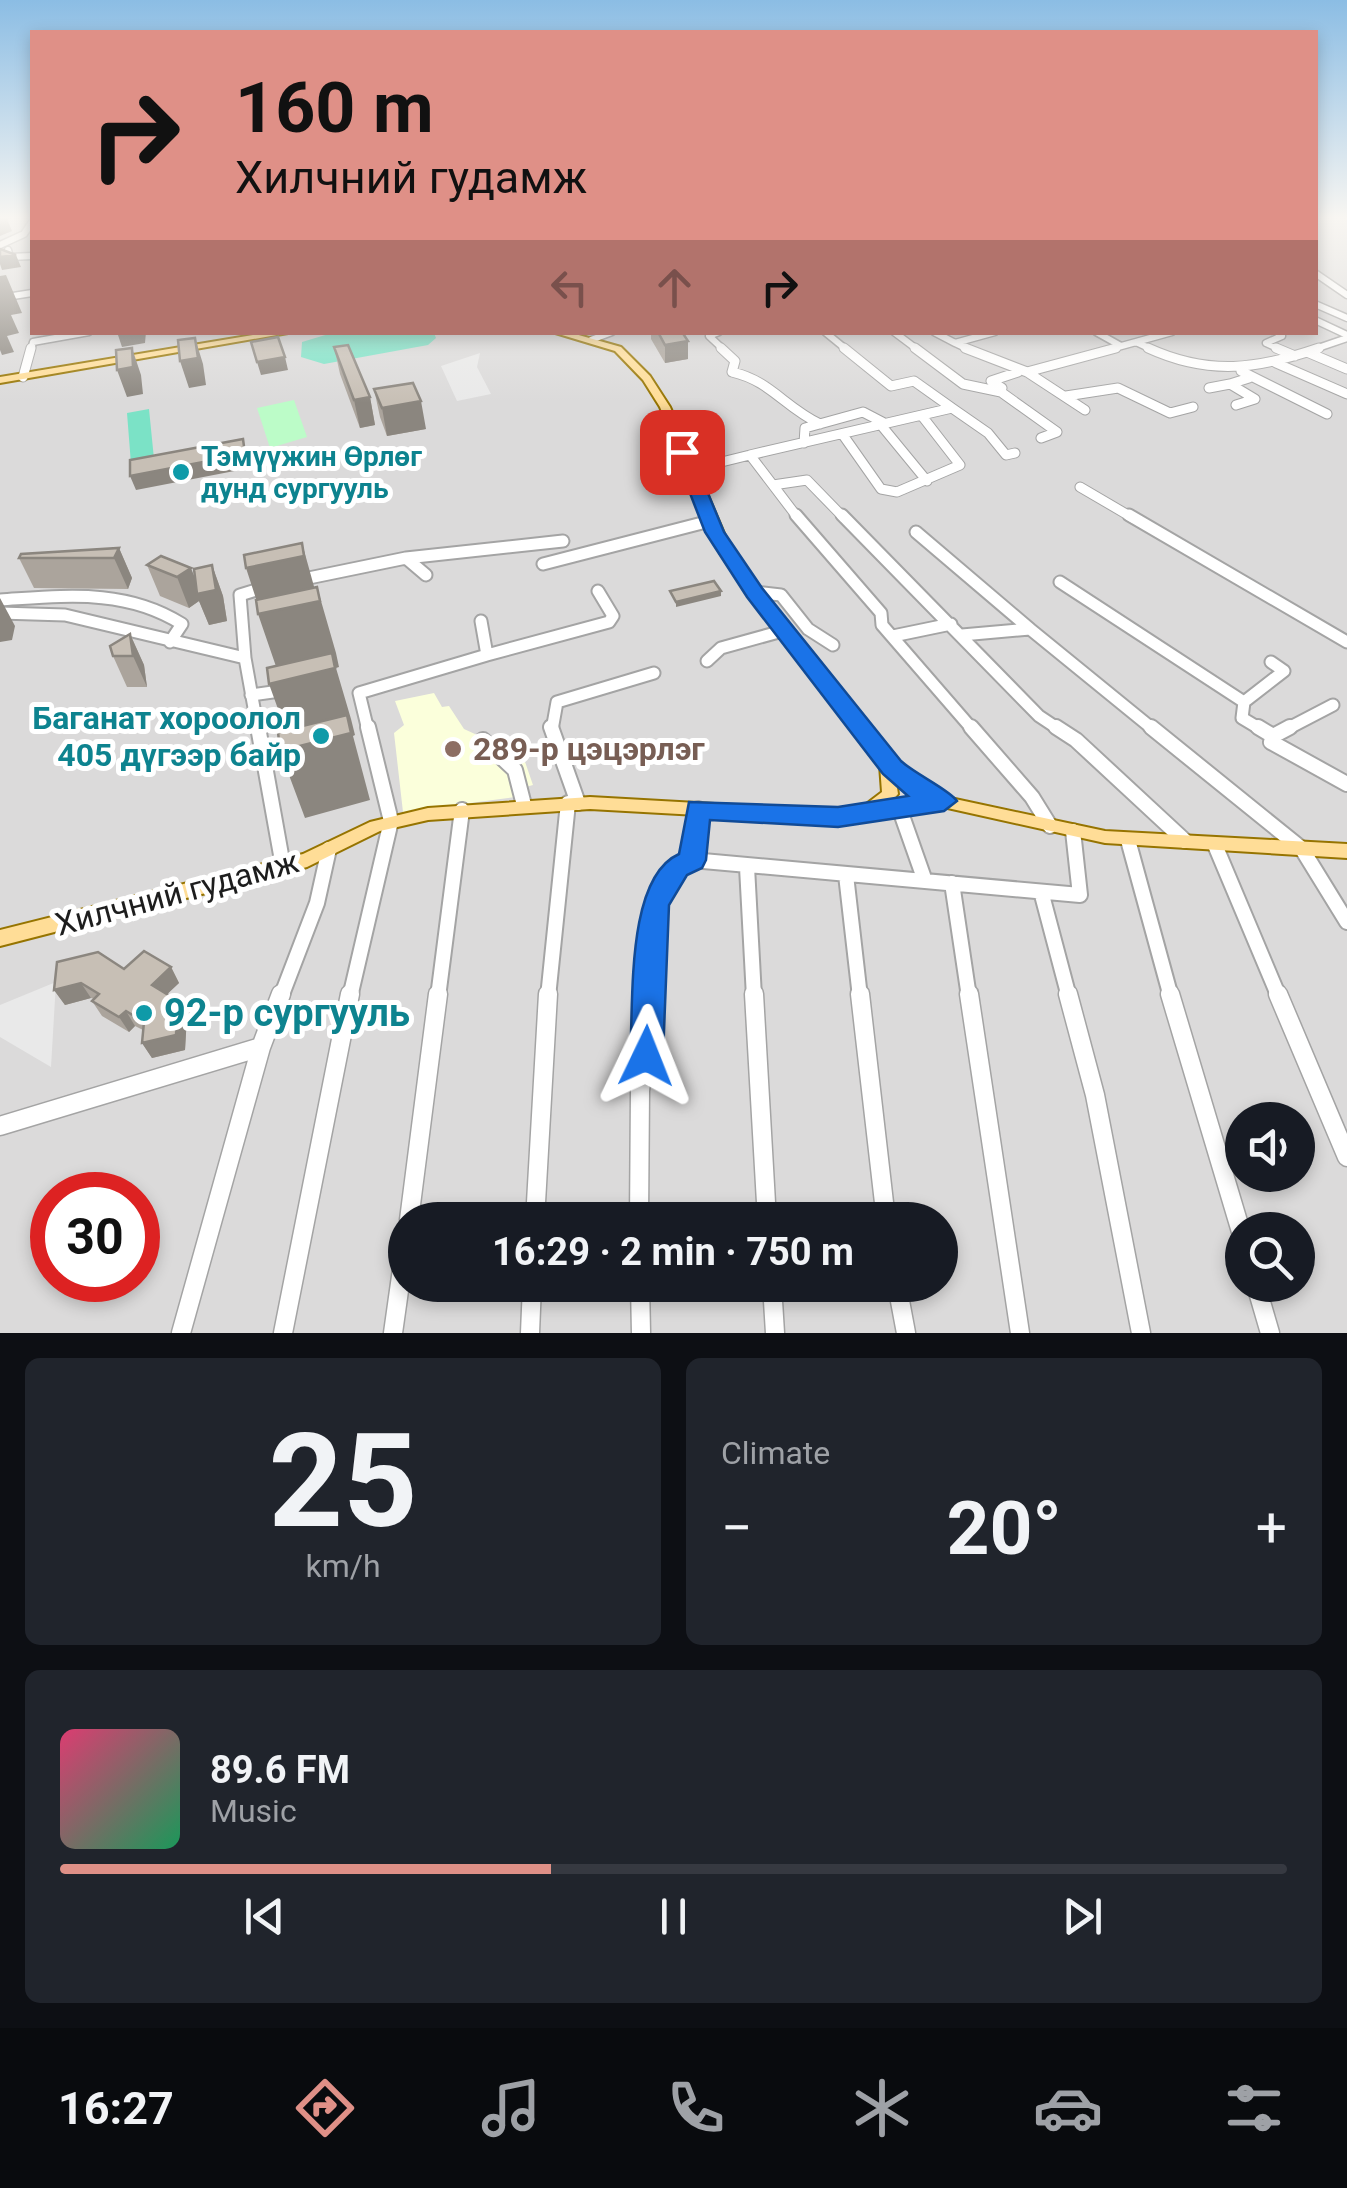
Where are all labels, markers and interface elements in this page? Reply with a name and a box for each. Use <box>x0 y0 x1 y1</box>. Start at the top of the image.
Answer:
text: 160 m <box>235 67 434 149</box>
icon: right <box>70 70 200 200</box>
text: Хилчний гудамж <box>235 151 587 204</box>
icon: left <box>542 260 597 315</box>
icon: ahead <box>647 260 702 315</box>
icon: right <box>752 260 807 315</box>
pin <box>640 410 725 495</box>
icon: arrive <box>655 425 710 480</box>
place label: Тэмүүжин Өрлөг дунд сургууль <box>201 440 422 505</box>
marker: Тэмүүжин Өрлөг дунд сургууль <box>170 461 192 483</box>
place label: Баганат хороолол 405 дүгээр байр <box>32 699 301 774</box>
marker: Баганат хороолол 405 дүгээр байр <box>310 725 332 747</box>
place label: 289-р цэцэрлэг <box>473 730 705 768</box>
marker: 289-р цэцэрлэг <box>442 738 464 760</box>
street label: Хилчний гудамж <box>51 842 303 944</box>
place label: 92-р сургууль <box>164 991 410 1035</box>
marker: 92-р сургууль <box>133 1002 155 1024</box>
position arrow <box>594 1004 698 1108</box>
map controls <box>1225 1102 1315 1302</box>
button: sound <box>1225 1102 1315 1192</box>
speed limit sign: 30 <box>30 1172 160 1302</box>
button: search <box>1225 1212 1315 1302</box>
text: 16:29 · 2 min · 750 m <box>492 1230 854 1274</box>
text: 25 <box>268 1405 418 1558</box>
text: Climate <box>721 1434 830 1472</box>
text: 20° <box>946 1484 1062 1572</box>
text: − <box>721 1496 752 1560</box>
text: + <box>1256 1496 1287 1560</box>
text: km/h <box>305 1547 381 1585</box>
text: 89.6 FM <box>210 1748 350 1792</box>
text: Music <box>210 1792 297 1830</box>
icon: previous <box>237 1889 292 1944</box>
icon: pause <box>646 1889 701 1944</box>
icon: next <box>1055 1889 1110 1944</box>
icon: directions <box>290 2073 360 2143</box>
icon: music <box>476 2073 546 2143</box>
icon: phone <box>661 2073 731 2143</box>
icon: climate <box>847 2073 917 2143</box>
icon: car <box>1033 2073 1103 2143</box>
icon: filters <box>1219 2073 1289 2143</box>
text: 16:27 <box>58 2082 174 2135</box>

